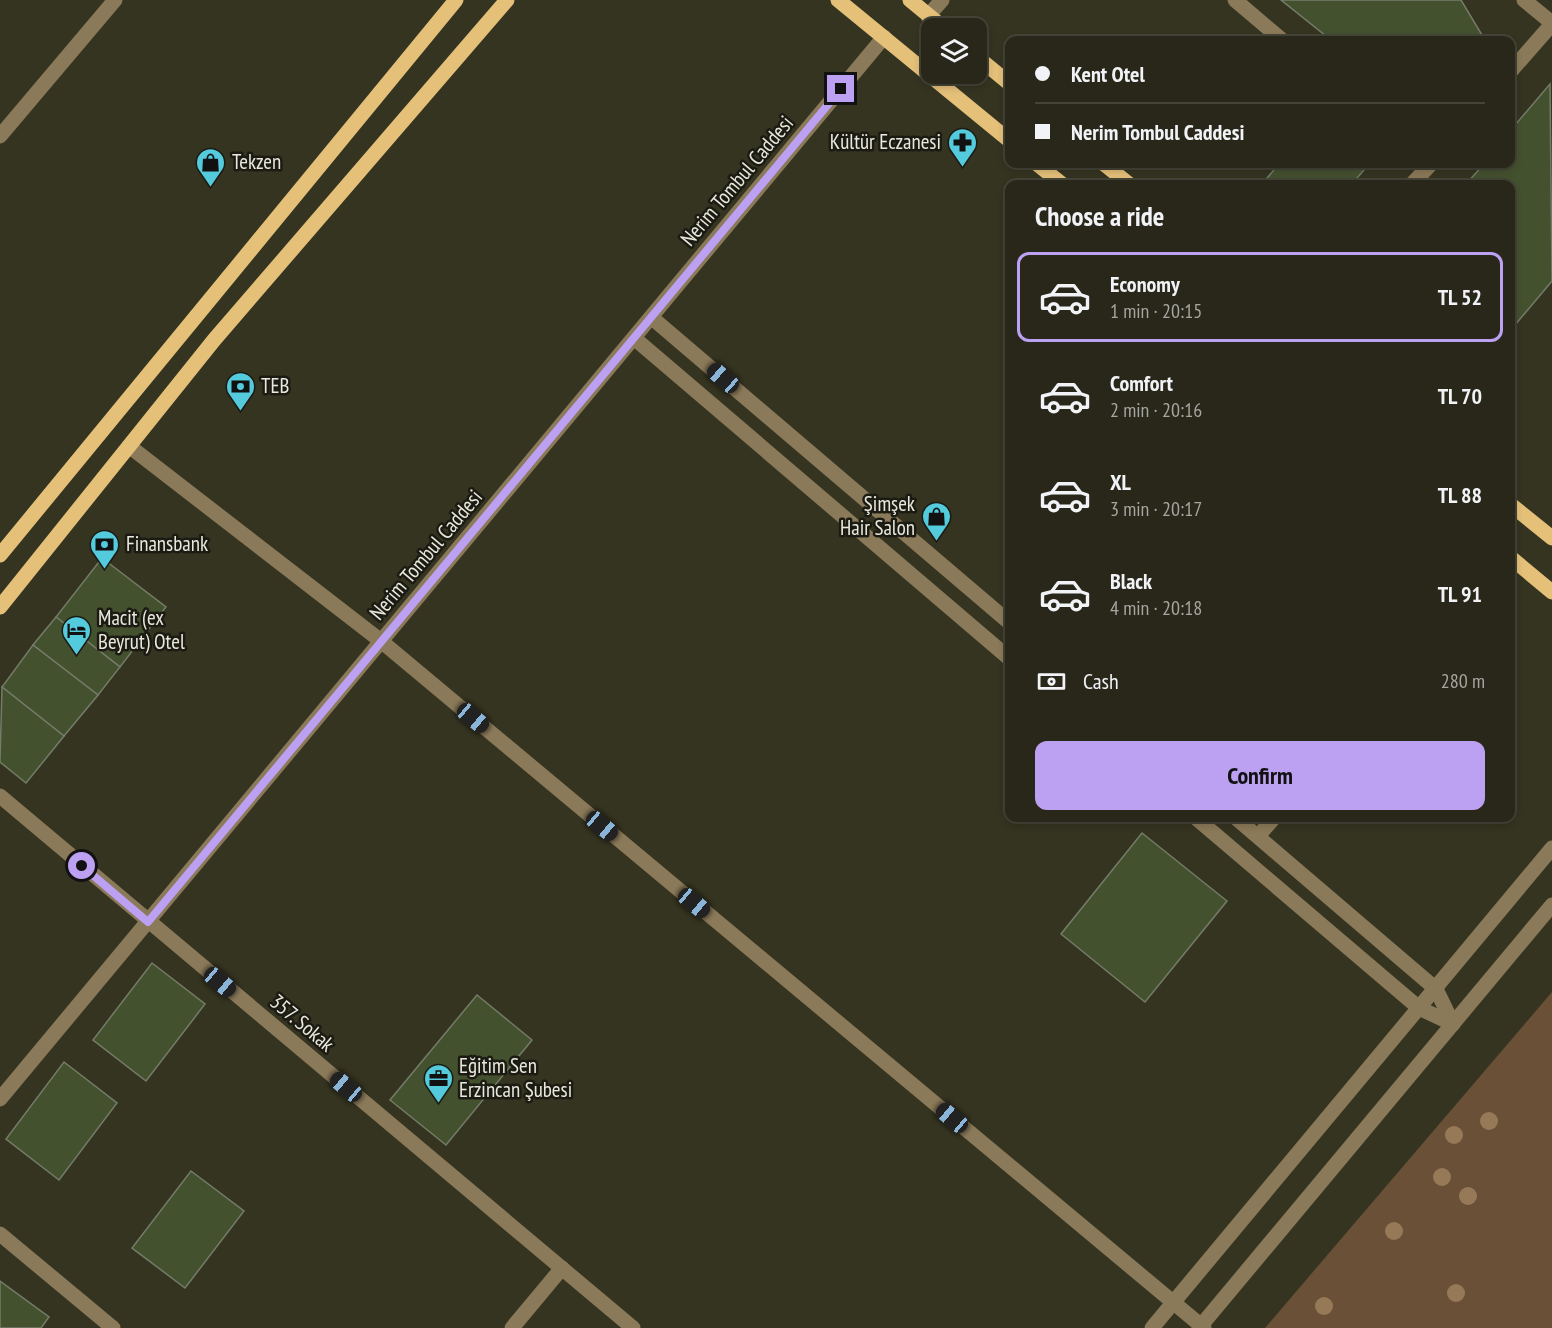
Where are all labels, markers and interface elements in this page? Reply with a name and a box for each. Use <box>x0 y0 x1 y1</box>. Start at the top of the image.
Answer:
map controls <box>921 18 987 84</box>
button: layers <box>921 18 987 84</box>
text: Kent Otel <box>1071 60 1145 88</box>
route end <box>827 75 854 102</box>
street label: Nerim Tombul Caddesi <box>674 110 799 251</box>
text: Nerim Tombul Caddesi <box>1071 118 1244 146</box>
pharmacy icon: Kültür Eczanesi <box>946 126 978 168</box>
place label: Kültür Eczanesi <box>830 128 941 155</box>
shop icon: Tekzen <box>195 146 227 188</box>
place label: Tekzen <box>232 148 281 175</box>
text: Choose a ride <box>1035 199 1164 233</box>
icon: car <box>1038 270 1092 324</box>
text: Economy <box>1110 270 1180 298</box>
text: TL 52 <box>1438 283 1482 311</box>
text: 1 min · 20:15 <box>1110 298 1202 324</box>
car <box>704 359 742 397</box>
icon: car <box>1038 369 1092 423</box>
text: Comfort <box>1110 369 1173 397</box>
bank icon: TEB <box>224 370 256 412</box>
place label: TEB <box>261 372 289 399</box>
text: TL 70 <box>1438 382 1482 410</box>
text: 2 min · 20:16 <box>1110 397 1202 423</box>
icon: car <box>1038 468 1092 522</box>
text: XL <box>1110 468 1131 496</box>
text: TL 88 <box>1438 481 1482 509</box>
street label: Nerim Tombul Caddesi <box>363 484 488 625</box>
place label: Şimşek Hair Salon <box>840 490 915 541</box>
text: 3 min · 20:17 <box>1110 496 1202 522</box>
shop icon: Şimşek Hair Salon <box>920 500 952 542</box>
bank icon: Finansbank <box>89 528 121 570</box>
place label: Finansbank <box>126 530 208 557</box>
icon: car <box>1038 567 1092 621</box>
text: Black <box>1110 567 1152 595</box>
text: TL 91 <box>1438 580 1482 608</box>
text: 4 min · 20:18 <box>1110 595 1202 621</box>
place label: Macit (ex Beyrut) Otel <box>98 604 185 655</box>
hotel icon: Macit (ex Beyrut) Otel <box>61 614 93 656</box>
icon: cash <box>1035 665 1068 698</box>
text: Cash <box>1083 667 1119 695</box>
text: 280 m <box>1441 668 1485 694</box>
car <box>453 700 493 736</box>
button: Confirm <box>1035 741 1485 810</box>
car <box>582 808 622 844</box>
route start <box>68 852 95 879</box>
car <box>674 885 714 921</box>
car <box>200 964 240 1000</box>
street label: 357. Sokak <box>265 988 340 1057</box>
place label: Eğitim Sen Erzincan Şubesi <box>459 1052 572 1103</box>
office icon: Eğitim Sen Erzincan Şubesi <box>422 1062 454 1104</box>
car <box>326 1069 366 1105</box>
car <box>932 1100 972 1136</box>

